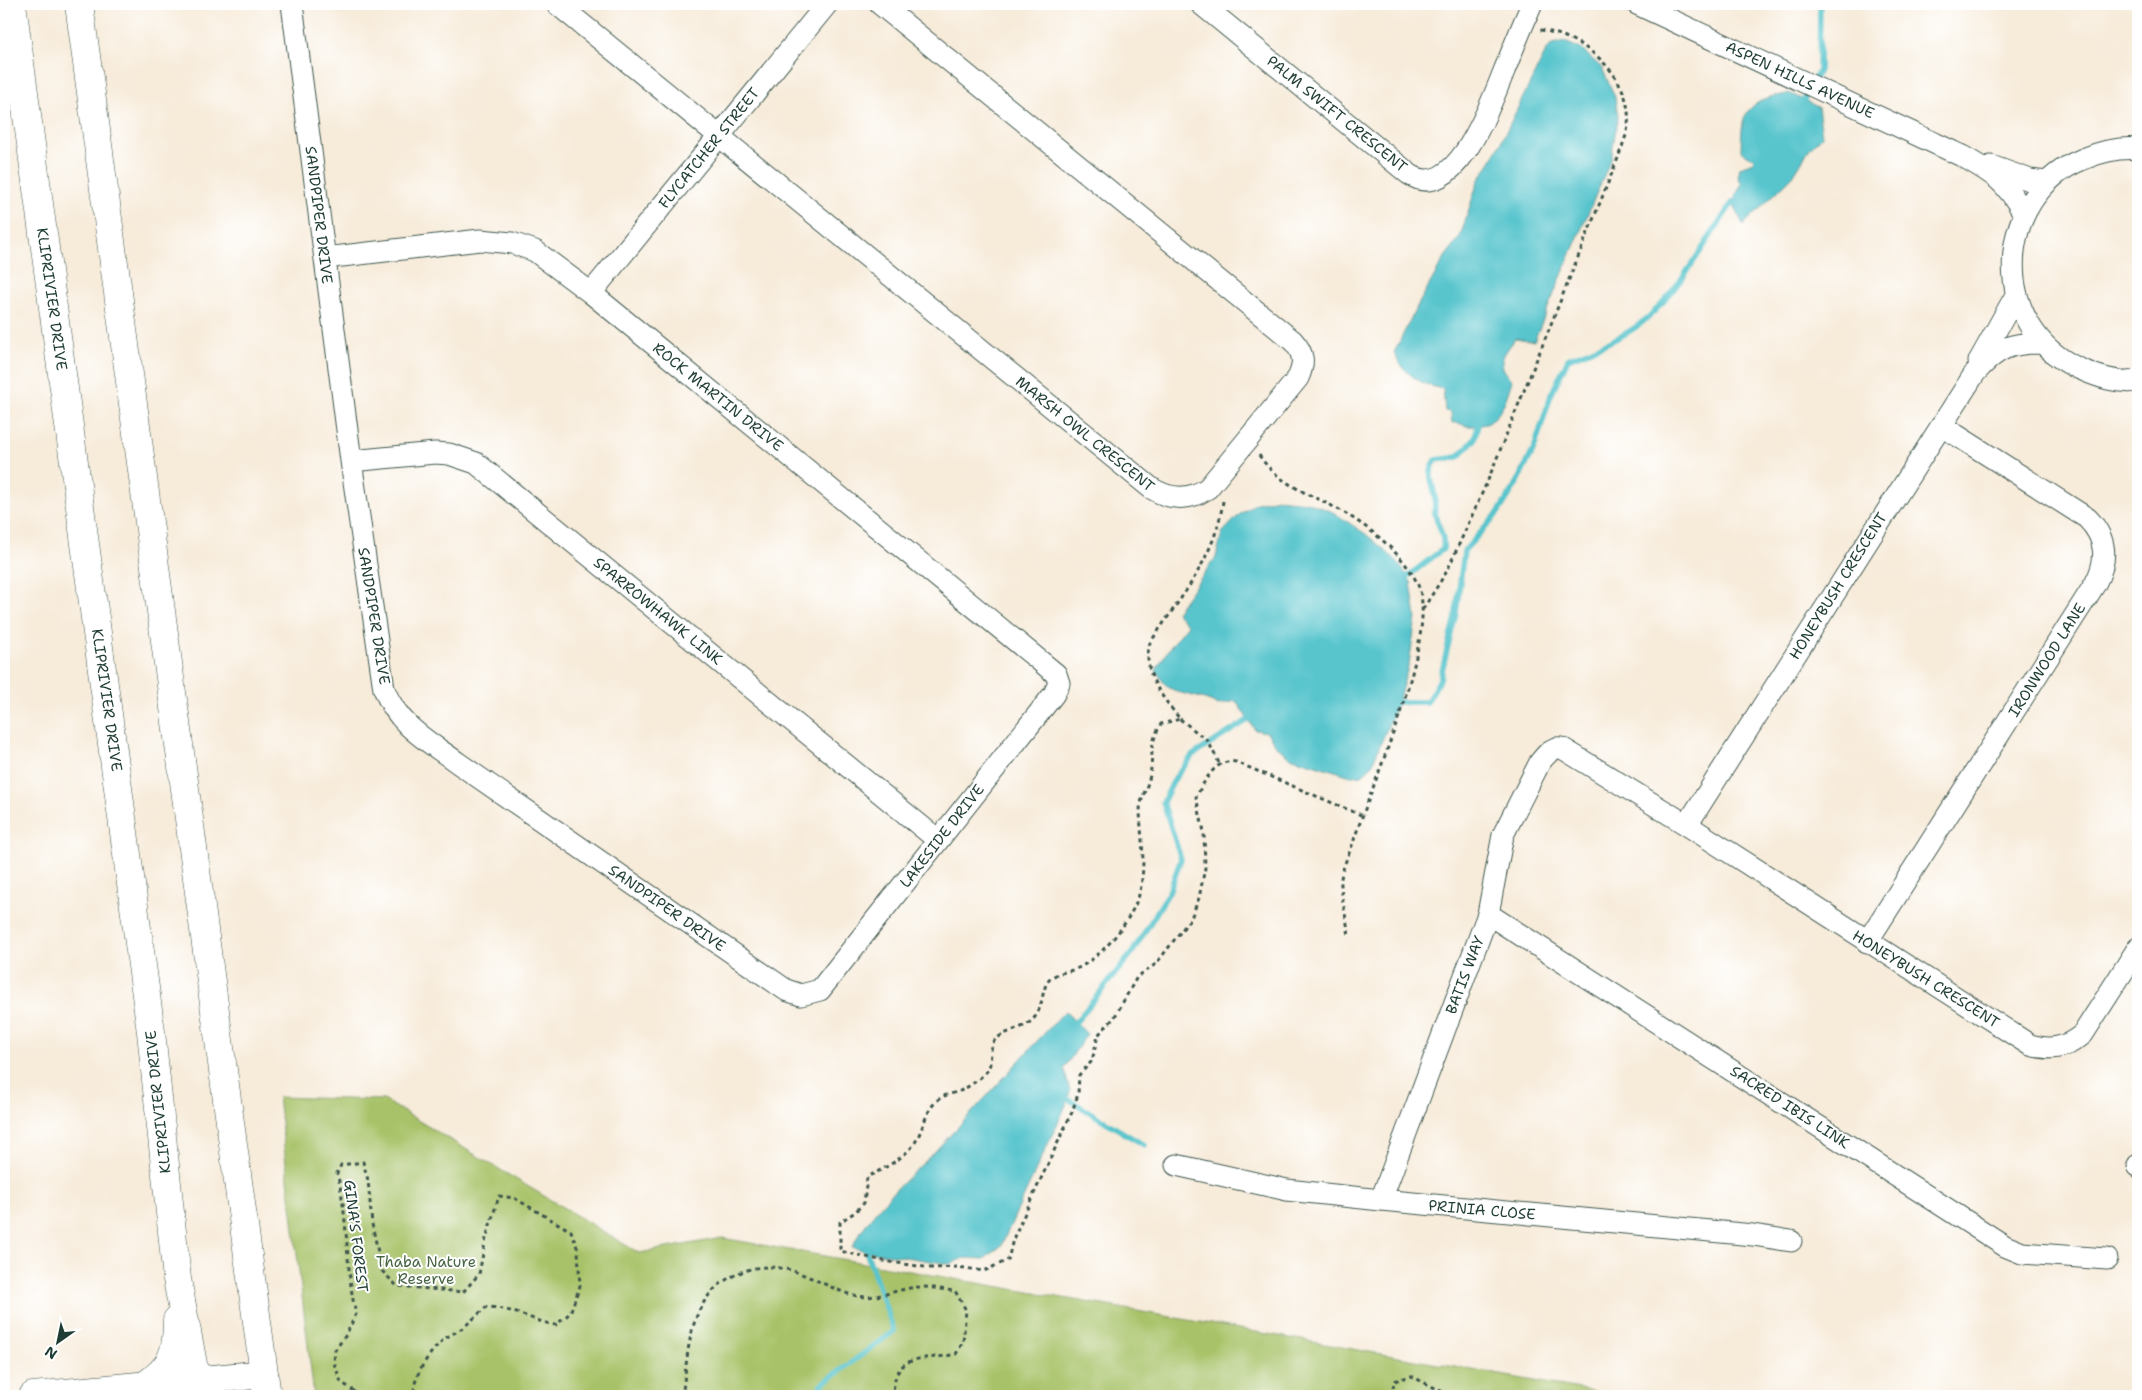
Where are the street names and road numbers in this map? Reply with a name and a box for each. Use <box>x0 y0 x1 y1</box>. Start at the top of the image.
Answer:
street label: ASPEN HILLS AVENUE <box>1722 37 1878 123</box>
street label: PALM SWIFT CRESCENT <box>1263 51 1411 177</box>
street label: FLYCATCHER STREET <box>654 83 764 213</box>
street label: SANDPIPER DRIVE <box>301 145 337 285</box>
street label: KLIPRIVIER DRIVE <box>32 226 72 372</box>
street label: ROCK MARTIN DRIVE <box>649 338 787 456</box>
street label: MARSH OWL CRESCENT <box>1011 372 1159 496</box>
street label: HONEYBUSH CRESCENT <box>1784 509 1892 663</box>
street label: SANDPIPER DRIVE <box>353 546 395 686</box>
street label: SPARROWHAWK LINK <box>589 553 727 670</box>
street label: IRONWOOD LANE <box>2004 599 2090 721</box>
street label: KLIPRIVIER DRIVE <box>87 627 127 773</box>
street label: LAKESIDE DRIVE <box>895 780 989 892</box>
street label: SANDPIPER DRIVE <box>604 860 730 956</box>
street label: HONEYBUSH CRESCENT <box>1849 925 2003 1033</box>
street label: BATIS WAY <box>1441 933 1489 1017</box>
street label: KLIPRIVIER DRIVE <box>141 1029 175 1175</box>
street label: SACRED IBIS LINK <box>1726 1061 1854 1153</box>
street label: GINA'S FOREST <box>339 1179 373 1293</box>
street label: PRINIA CLOSE <box>1427 1195 1537 1225</box>

